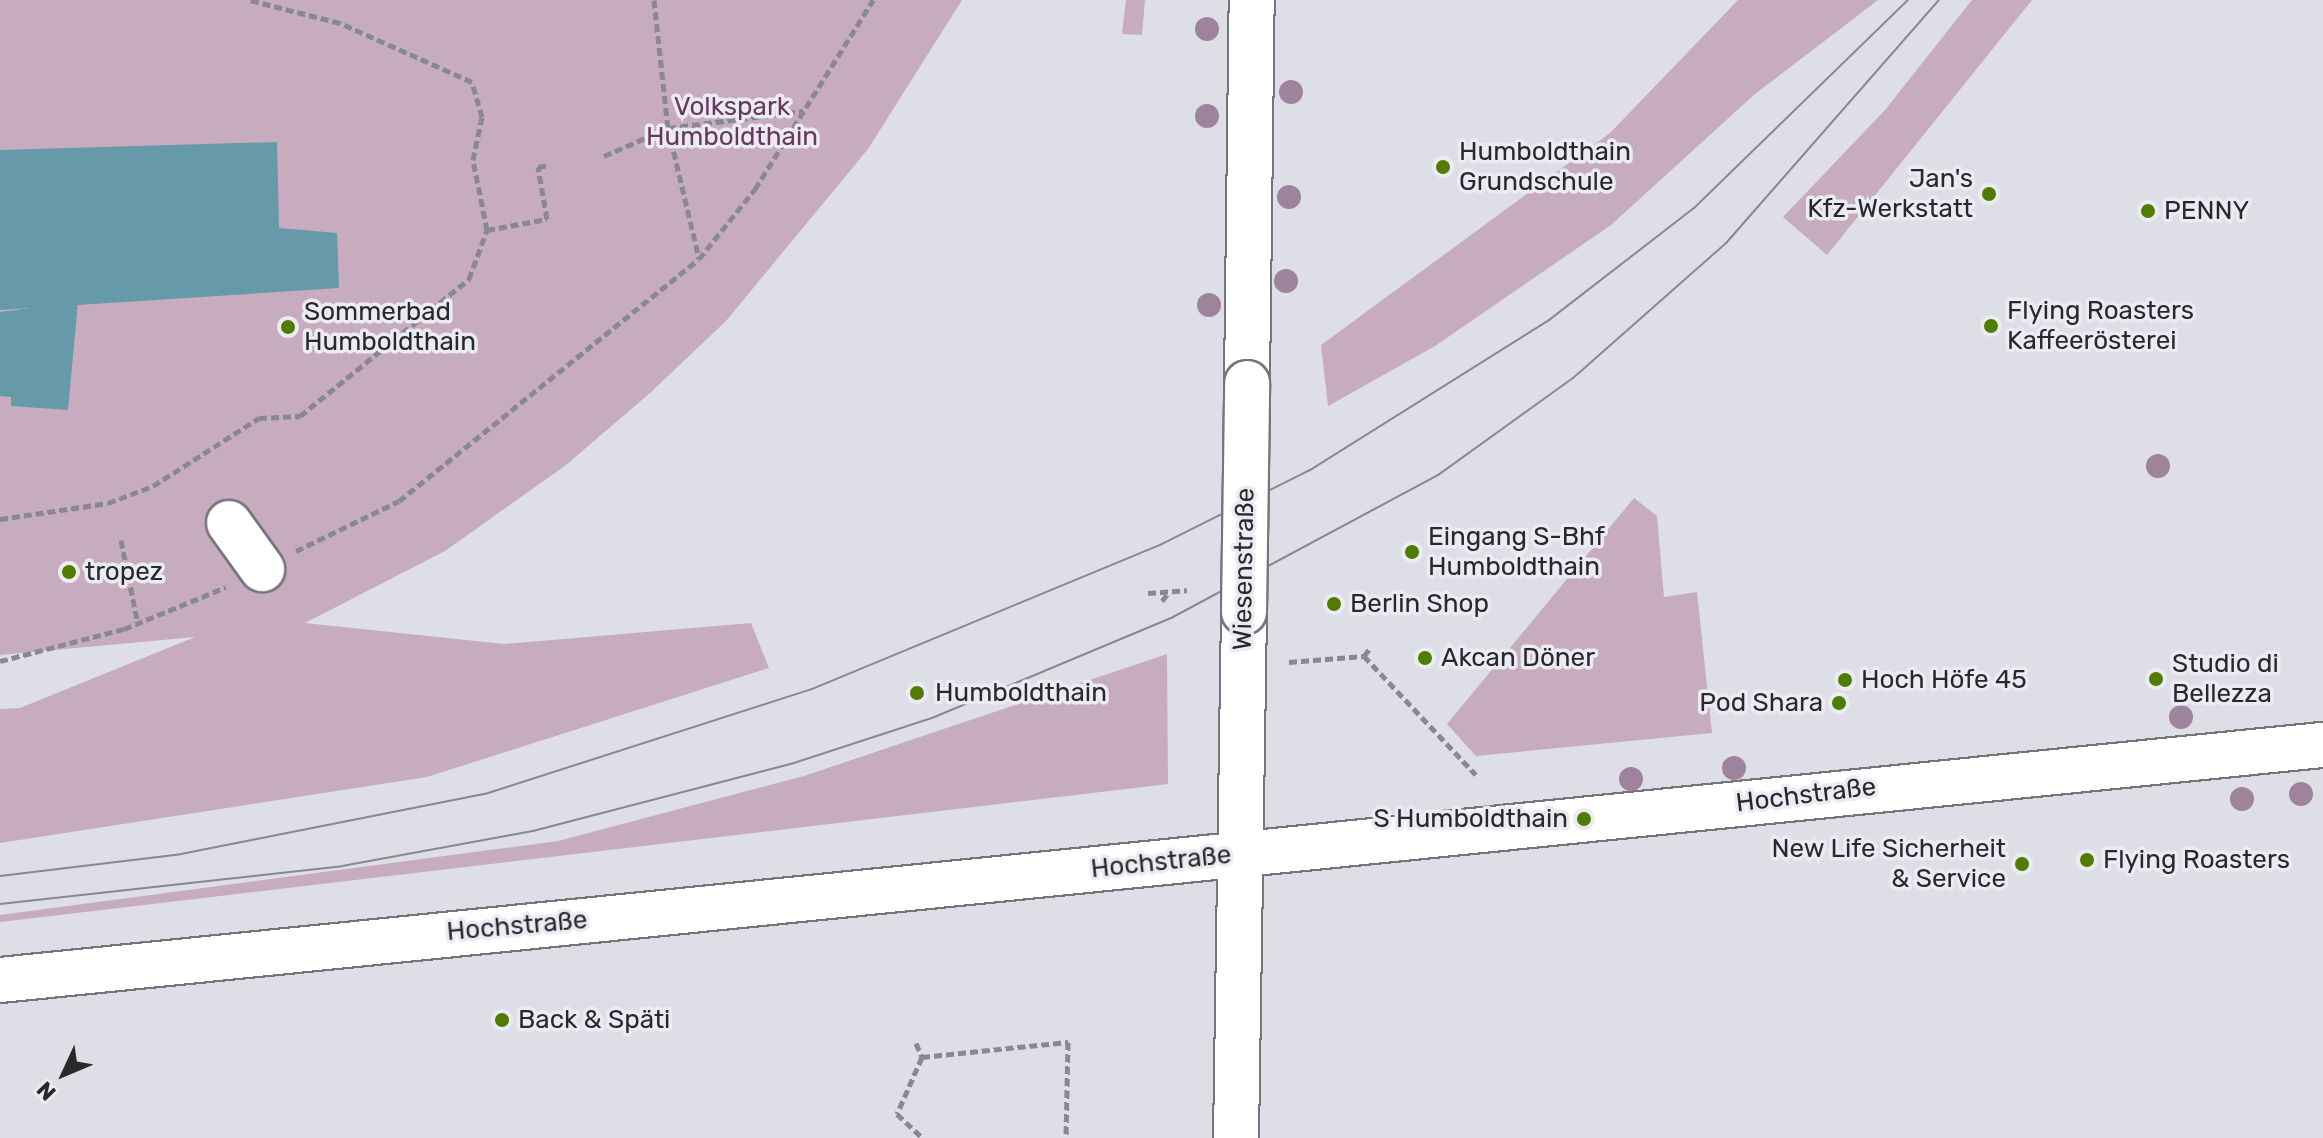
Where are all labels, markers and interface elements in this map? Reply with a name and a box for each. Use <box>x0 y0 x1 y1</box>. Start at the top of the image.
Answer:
park label: Volkspark Humboldthain <box>646 91 818 152</box>
place label: Humboldthain Grundschule <box>1459 136 1631 198</box>
marker: Humboldthain Grundschule <box>1434 158 1452 176</box>
place label: Jan's Kfz-Werkstatt <box>1807 163 1973 224</box>
marker: Jan's Kfz-Werkstatt <box>1980 185 1998 203</box>
place label: PENNY <box>2164 195 2249 227</box>
marker: PENNY <box>2139 202 2157 220</box>
place label: Flying Roasters Kaffeerösterei <box>2007 295 2194 356</box>
place label: Sommerbad Humboldthain <box>304 296 476 358</box>
marker: Flying Roasters Kaffeerösterei <box>1982 317 2000 335</box>
marker: Sommerbad Humboldthain <box>279 318 297 336</box>
street label: Wiesenstraße <box>1227 487 1261 651</box>
place label: Eingang S-Bhf Humboldthain <box>1428 521 1605 582</box>
marker: Eingang S-Bhf Humboldthain <box>1403 543 1421 561</box>
place label: tropez <box>85 556 163 588</box>
marker: tropez <box>60 563 78 581</box>
place label: Berlin Shop <box>1350 588 1489 620</box>
marker: Berlin Shop <box>1325 595 1343 613</box>
place label: Akcan Döner <box>1441 642 1595 674</box>
place label: Studio di Bellezza <box>2172 648 2279 710</box>
marker: Akcan Döner <box>1416 649 1434 667</box>
place label: Hoch Höfe 45 <box>1861 664 2027 696</box>
marker: Studio di Bellezza <box>2147 670 2165 688</box>
marker: Hoch Höfe 45 <box>1836 671 1854 689</box>
place label: Humboldthain <box>935 677 1107 709</box>
marker: Humboldthain <box>906 682 928 704</box>
place label: Pod Shara <box>1699 687 1823 719</box>
marker: Pod Shara <box>1830 694 1848 712</box>
street label: Hochstraße <box>1734 771 1878 819</box>
place label: S Humboldthain <box>1374 803 1568 835</box>
marker: S Humboldthain <box>1575 810 1593 828</box>
place label: New Life Sicherheit & Service <box>1771 833 2006 894</box>
street label: Hochstraße <box>1089 839 1233 885</box>
place label: Flying Roasters <box>2103 844 2290 876</box>
marker: Flying Roasters <box>2078 851 2096 869</box>
marker: New Life Sicherheit & Service <box>2013 855 2031 873</box>
street label: Hochstraße <box>445 904 589 948</box>
place label: Back & Späti <box>518 1004 671 1036</box>
marker: Back & Späti <box>493 1011 511 1029</box>
north arrow <box>24 1034 104 1114</box>
text: N <box>31 1076 62 1106</box>

